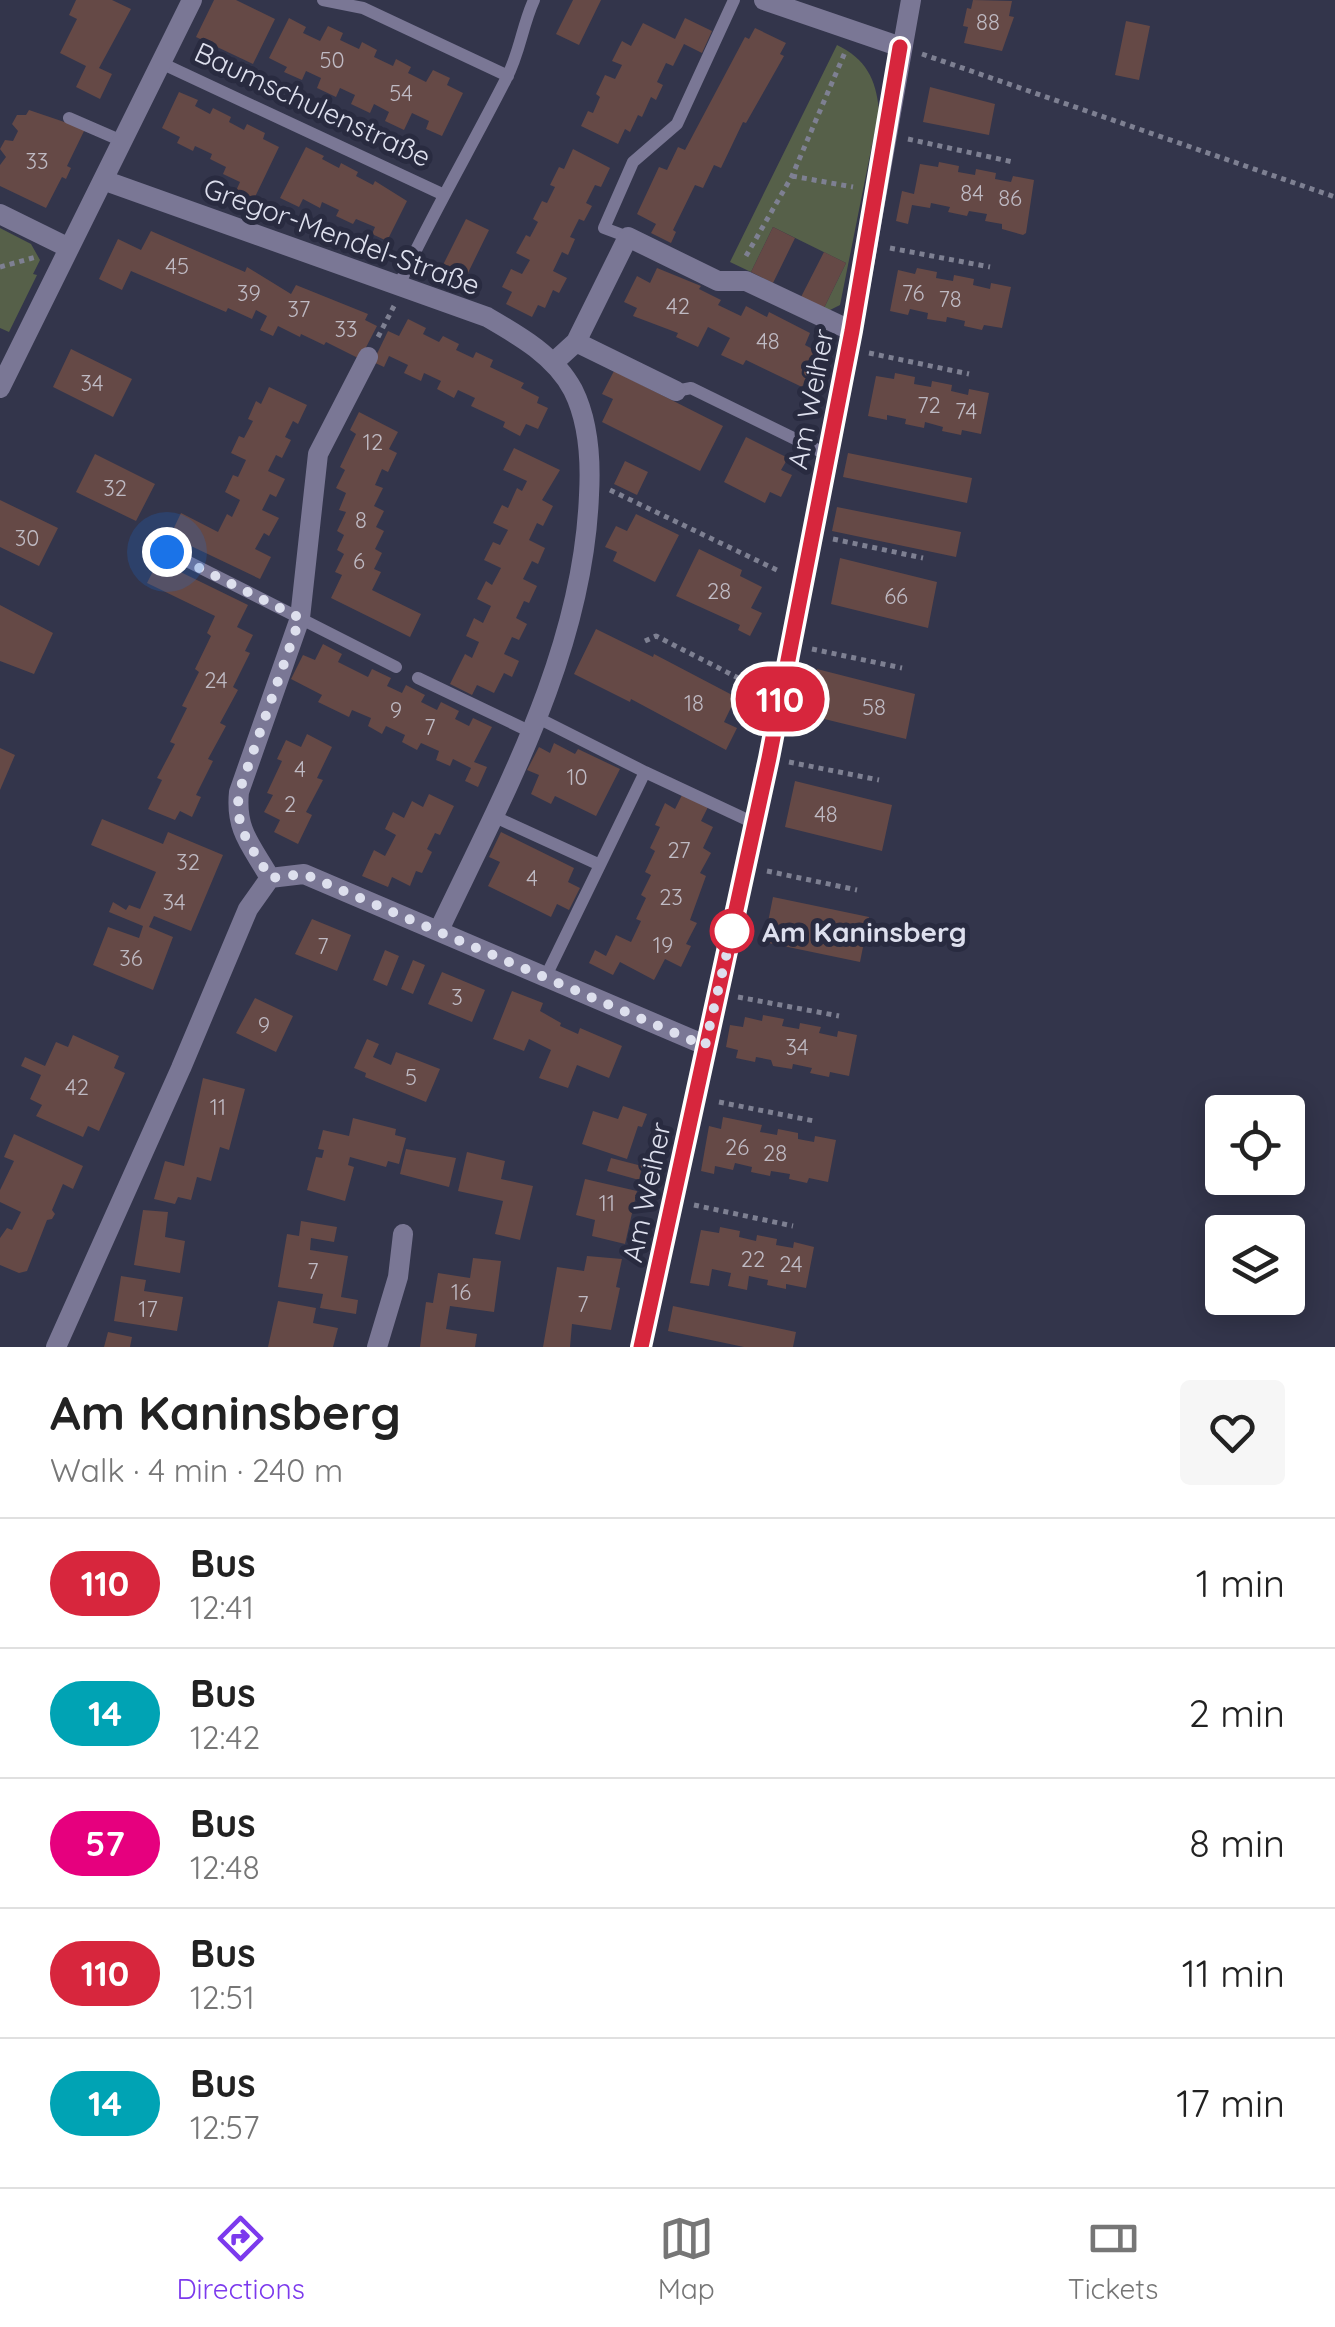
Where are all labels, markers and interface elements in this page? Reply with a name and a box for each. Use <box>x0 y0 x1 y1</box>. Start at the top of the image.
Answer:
house number: 88 <box>976 8 1000 36</box>
street label: Baumschulenstraße <box>189 34 437 174</box>
house number: 50 <box>319 46 345 74</box>
house number: 54 <box>389 79 413 107</box>
house number: 33 <box>25 147 49 175</box>
street label: Gregor-Mendel-Straße <box>199 170 485 302</box>
house number: 84 <box>960 179 984 207</box>
house number: 86 <box>998 184 1022 212</box>
house number: 45 <box>165 252 189 280</box>
house number: 39 <box>237 279 261 307</box>
house number: 76 <box>902 279 924 307</box>
house number: 78 <box>938 285 962 313</box>
house number: 42 <box>666 292 690 320</box>
house number: 37 <box>288 295 310 323</box>
house number: 33 <box>334 315 358 343</box>
street label: Am Weiher <box>779 326 841 472</box>
house number: 48 <box>756 327 780 355</box>
house number: 34 <box>80 369 104 397</box>
house number: 72 <box>917 391 941 419</box>
house number: 74 <box>955 397 977 425</box>
house number: 12 <box>363 428 383 456</box>
house number: 32 <box>103 474 127 502</box>
house number: 8 <box>355 506 367 534</box>
house number: 30 <box>15 524 39 552</box>
your location <box>142 527 192 577</box>
house number: 6 <box>353 547 365 575</box>
house number: 28 <box>707 577 731 605</box>
house number: 66 <box>884 582 908 610</box>
house number: 24 <box>204 666 228 694</box>
line badge: 110 <box>722 666 838 732</box>
text: 110 <box>756 677 804 721</box>
house number: 18 <box>684 689 704 717</box>
house number: 58 <box>862 693 886 721</box>
house number: 9 <box>390 696 402 724</box>
house number: 7 <box>424 713 436 741</box>
house number: 4 <box>294 755 306 783</box>
house number: 10 <box>566 763 588 791</box>
house number: 2 <box>284 790 296 818</box>
house number: 48 <box>814 800 838 828</box>
house number: 27 <box>667 836 691 864</box>
house number: 32 <box>176 848 200 876</box>
house number: 4 <box>526 864 538 892</box>
house number: 23 <box>659 883 683 911</box>
house number: 34 <box>162 888 186 916</box>
marker: Am Kaninsberg <box>711 910 753 952</box>
place label: Am Kaninsberg <box>762 914 967 949</box>
house number: 19 <box>653 931 673 959</box>
house number: 7 <box>317 932 329 960</box>
house number: 36 <box>119 944 143 972</box>
house number: 3 <box>451 983 463 1011</box>
house number: 9 <box>258 1011 270 1039</box>
house number: 34 <box>785 1033 809 1061</box>
house number: 5 <box>405 1063 417 1091</box>
house number: 42 <box>65 1073 89 1101</box>
house number: 11 <box>210 1093 226 1121</box>
map controls <box>1205 1095 1305 1315</box>
button: locate <box>1205 1095 1305 1195</box>
street label: Am Weiher <box>614 1119 678 1265</box>
house number: 26 <box>725 1133 749 1161</box>
house number: 28 <box>763 1139 787 1167</box>
house number: 11 <box>599 1189 615 1217</box>
button: layers <box>1205 1215 1305 1315</box>
house number: 22 <box>741 1245 765 1273</box>
house number: 24 <box>779 1250 803 1278</box>
house number: 7 <box>307 1257 319 1285</box>
house number: 16 <box>451 1278 471 1306</box>
house number: 7 <box>577 1290 589 1318</box>
house number: 17 <box>138 1295 158 1323</box>
button: heart <box>1180 1380 1285 1485</box>
text: Am Kaninsberg <box>50 1382 401 1442</box>
text: Walk · 4 min · 240 m <box>50 1450 343 1490</box>
text: Bus <box>190 1539 256 1587</box>
text: 1 min <box>1196 1559 1285 1607</box>
text: 110 <box>81 1561 129 1605</box>
text: 12:41 <box>190 1587 254 1627</box>
text: Bus <box>190 1669 256 1717</box>
text: 2 min <box>1189 1689 1285 1737</box>
text: 14 <box>88 1691 122 1735</box>
text: 12:42 <box>190 1717 260 1757</box>
text: Bus <box>190 1799 256 1847</box>
text: 8 min <box>1189 1819 1285 1867</box>
text: 57 <box>85 1821 125 1865</box>
text: 12:48 <box>190 1847 260 1887</box>
text: Bus <box>190 1929 256 1977</box>
text: 11 min <box>1182 1949 1285 1997</box>
text: 110 <box>81 1951 129 1995</box>
text: 12:51 <box>190 1977 255 2017</box>
text: Bus <box>190 2059 256 2107</box>
text: 17 min <box>1176 2079 1285 2127</box>
text: 14 <box>88 2081 122 2125</box>
text: 12:57 <box>190 2107 259 2147</box>
tab: Directions <box>176 2211 305 2306</box>
tab: Map <box>658 2211 715 2306</box>
tab: Tickets <box>1068 2211 1159 2306</box>

